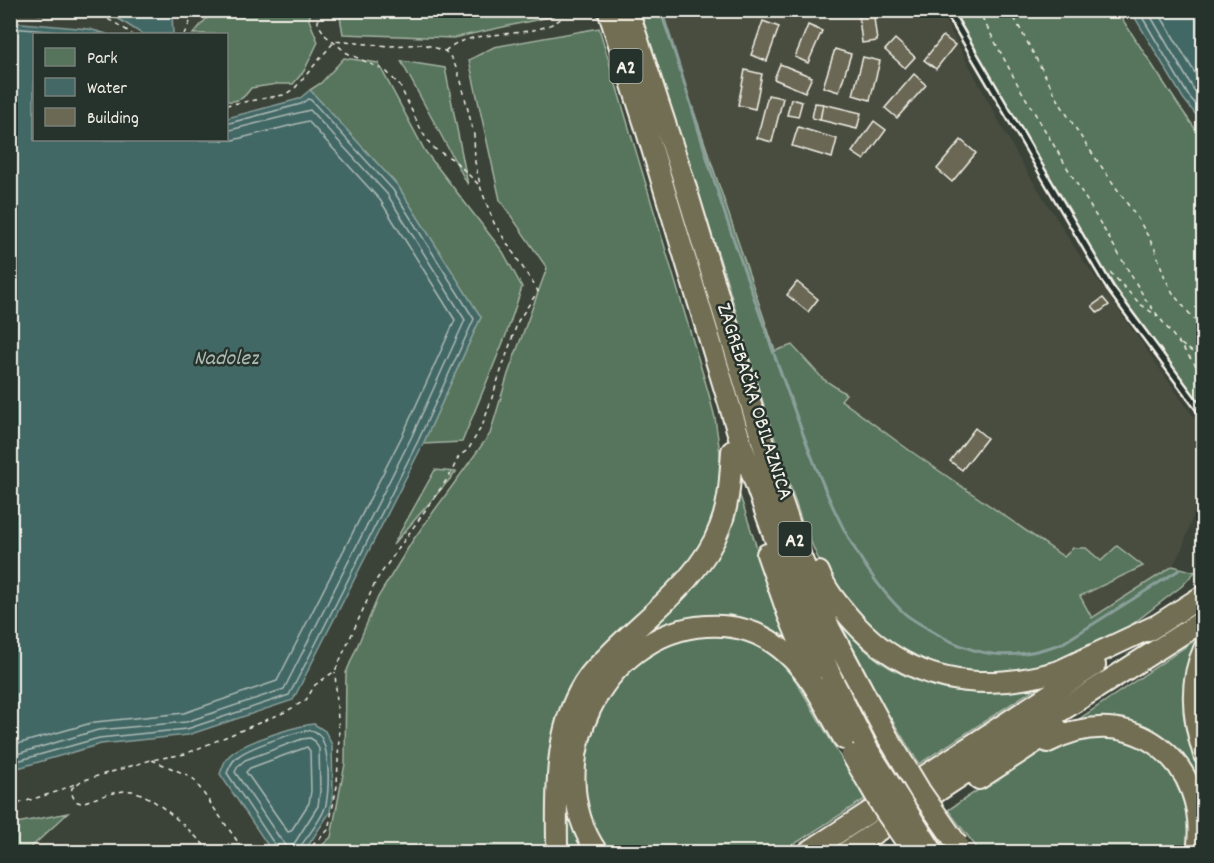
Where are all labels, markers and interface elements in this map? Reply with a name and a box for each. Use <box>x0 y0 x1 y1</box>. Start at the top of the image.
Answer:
legend <box>33 33 228 141</box>
text: Park <box>87 47 118 72</box>
road number: A2 <box>610 49 642 83</box>
text: Water <box>87 77 127 102</box>
text: Building <box>87 107 139 132</box>
street label: ZAGREBAČKA OBILAZNICA <box>707 300 799 504</box>
water label: Nadolez <box>194 344 260 375</box>
road number: A2 <box>778 522 812 556</box>

